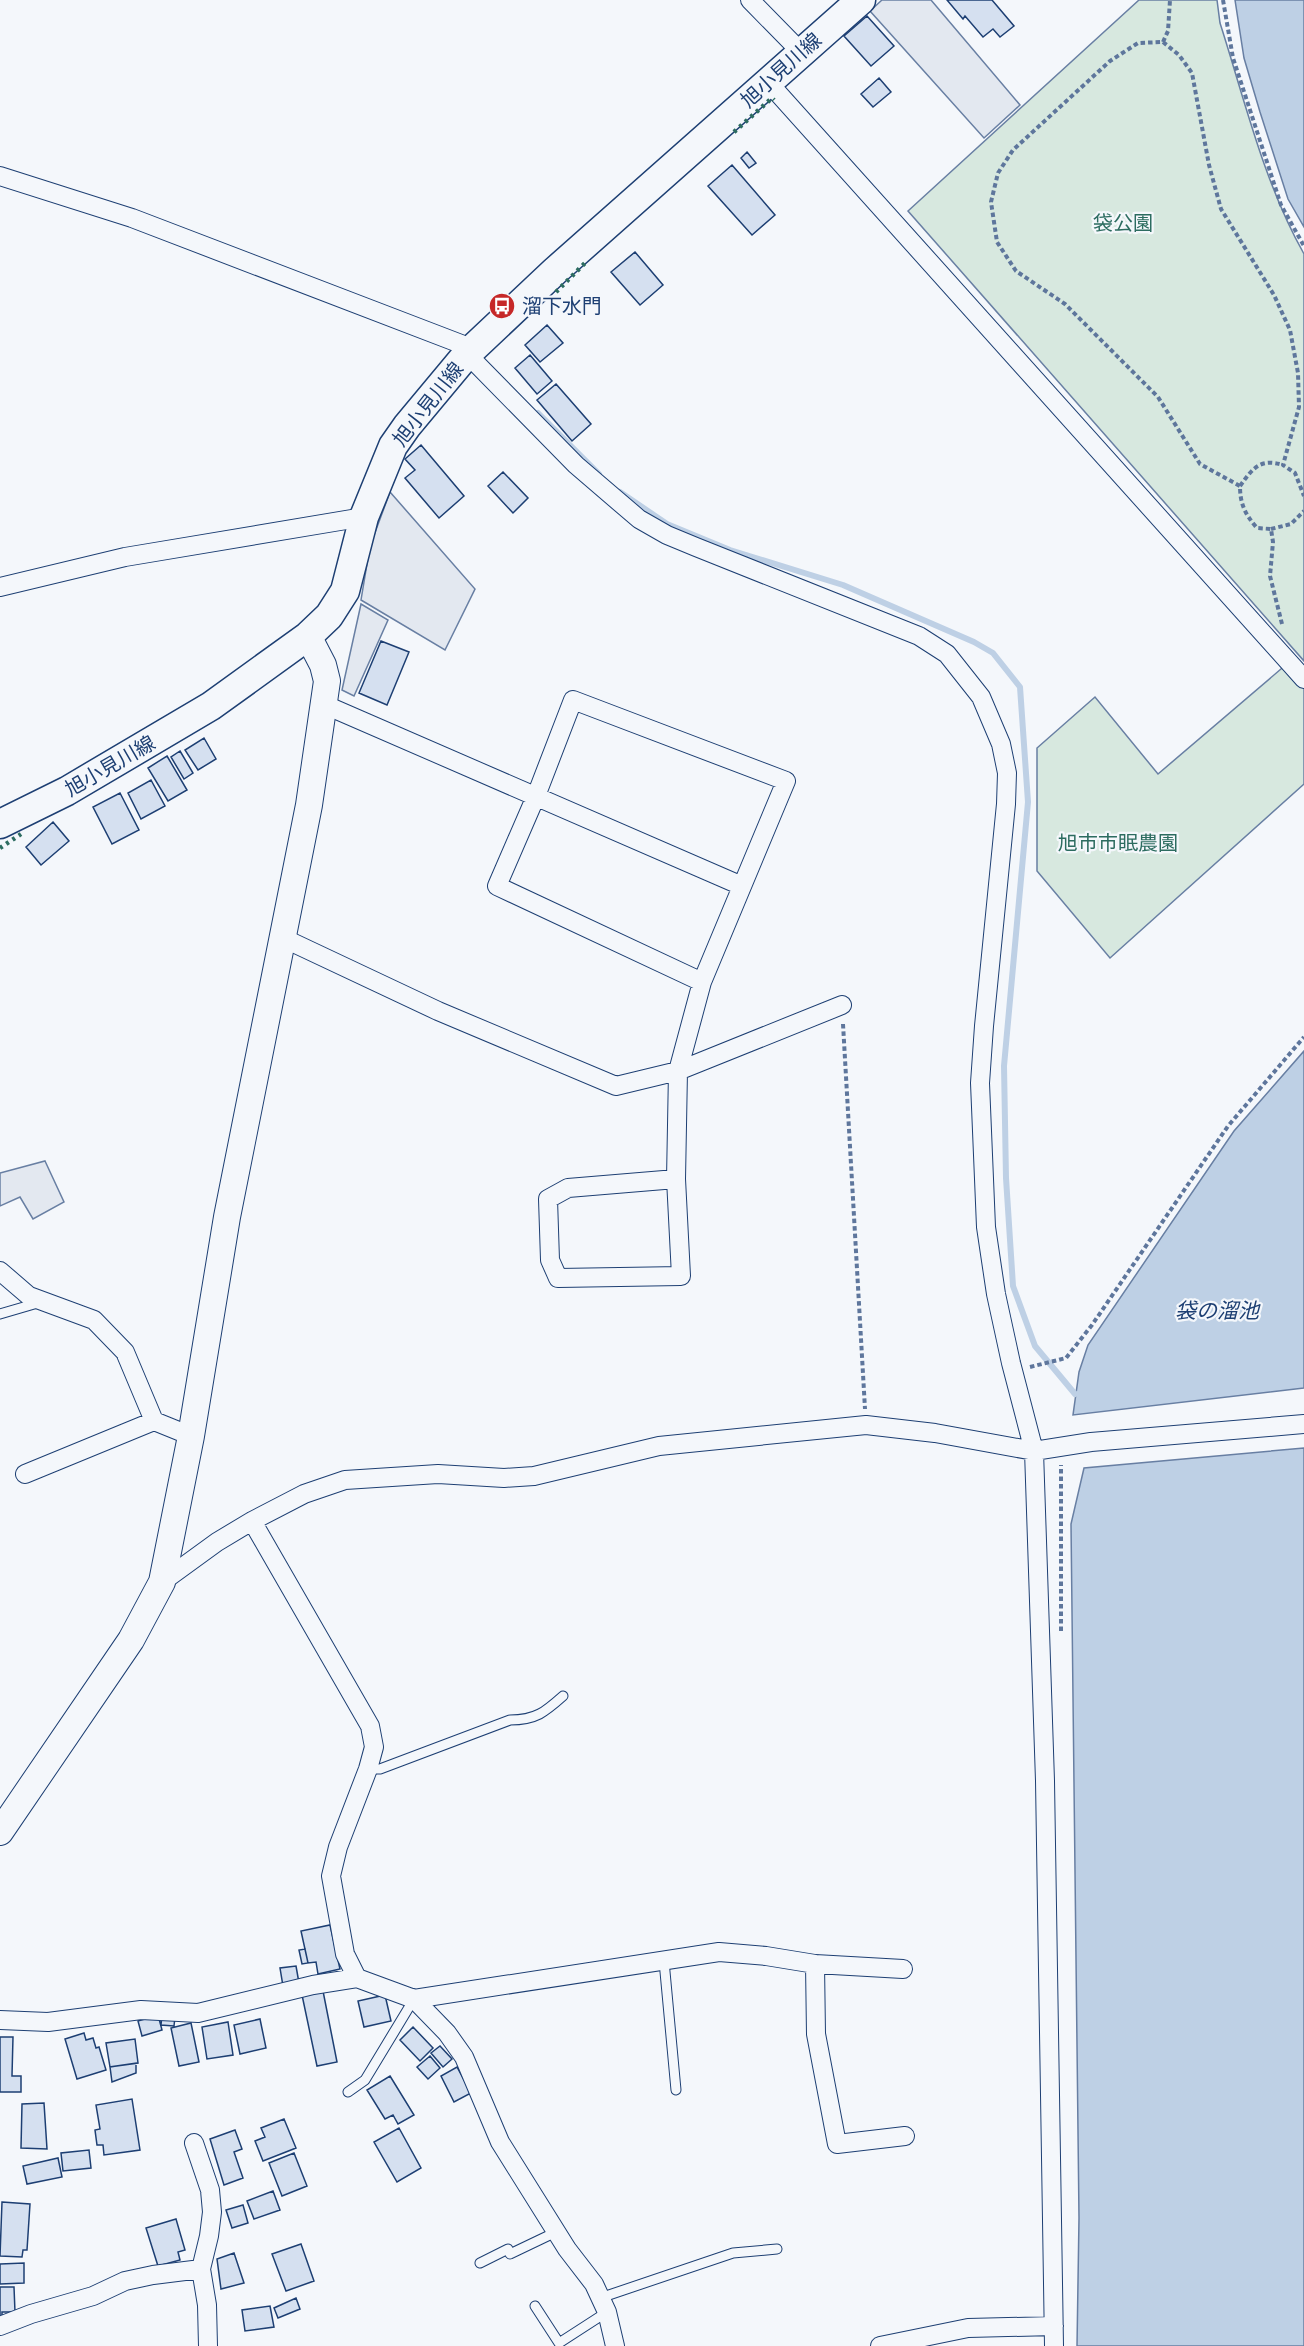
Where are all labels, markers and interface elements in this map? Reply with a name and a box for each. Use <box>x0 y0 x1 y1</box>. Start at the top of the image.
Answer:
street label: 旭小見川線 <box>736 28 826 112</box>
park label: 袋公園 <box>1093 211 1153 235</box>
bus stop icon: 溜下水門 <box>487 291 517 321</box>
place label: 溜下水門 <box>522 294 602 318</box>
street label: 旭小見川線 <box>388 357 468 451</box>
street label: 旭小見川線 <box>61 731 159 801</box>
park label: 旭市市眠農園 <box>1058 831 1178 855</box>
water label: 袋の溜池 <box>1175 1298 1261 1323</box>

